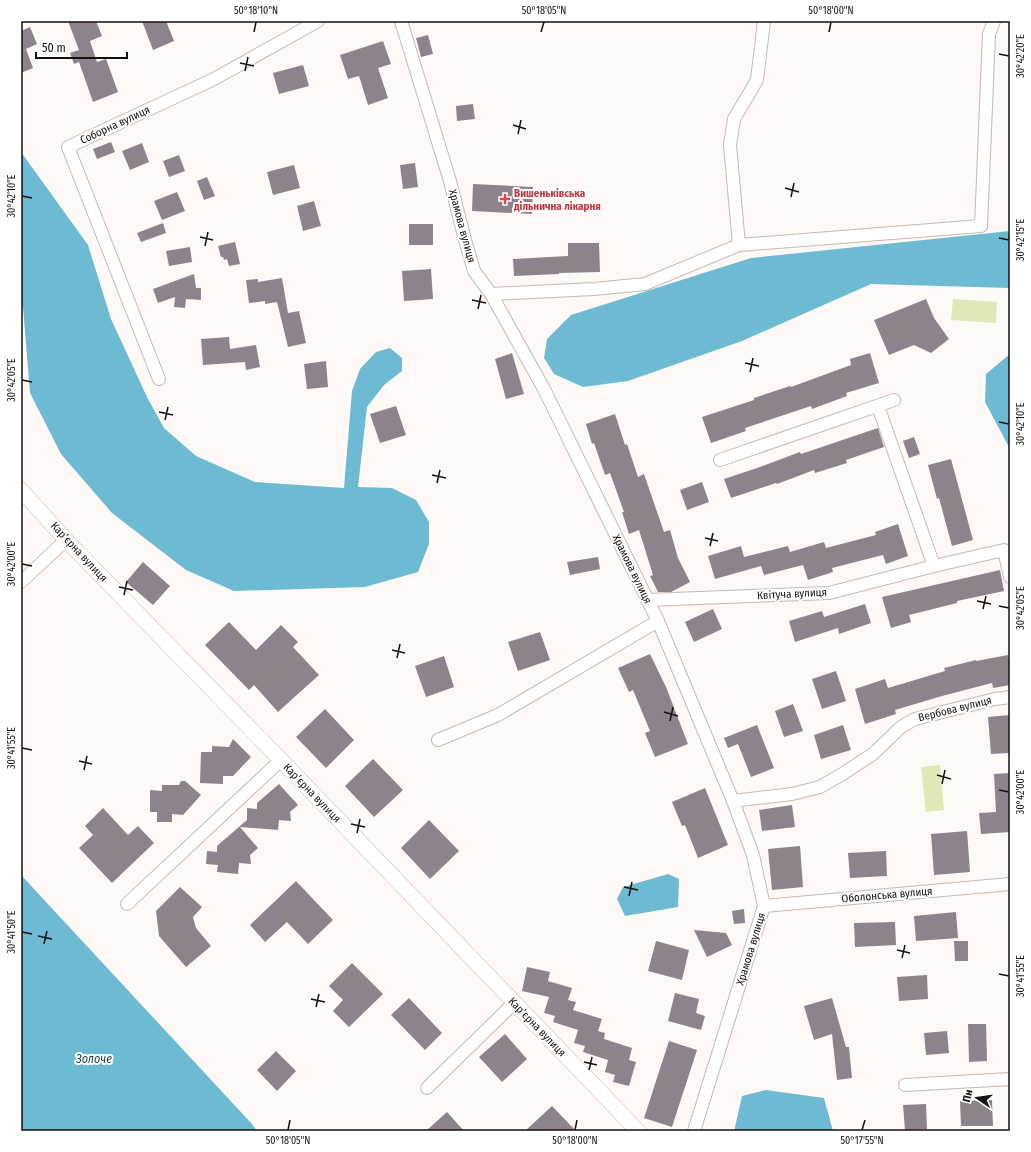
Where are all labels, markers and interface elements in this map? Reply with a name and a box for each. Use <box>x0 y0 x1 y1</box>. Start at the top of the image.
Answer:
text: 50°18'10"N <box>234 5 278 17</box>
text: 50°18'05"N <box>522 5 566 17</box>
text: 50°18'00"N <box>808 5 854 17</box>
scale bar <box>36 34 127 60</box>
text: 30°42'20"E <box>1015 34 1027 78</box>
text: 50 m <box>42 41 66 55</box>
street label: Соборна вулиця <box>78 103 152 147</box>
text: 30°42'10"E <box>6 174 18 218</box>
place label: Вишеньківська дільнична лікарня <box>513 187 601 213</box>
street label: Храмова вулиця <box>446 188 478 264</box>
marker: Вишеньківська дільнична лікарня <box>499 193 511 205</box>
text: 30°42'15"E <box>1015 219 1027 261</box>
text: 30°42'05"E <box>6 358 18 402</box>
text: 30°42'10"E <box>1015 402 1027 446</box>
street label: Карʼєрна вулиця <box>48 519 110 585</box>
street label: Храмова вулиця <box>610 532 654 606</box>
text: 30°42'00"E <box>6 542 18 586</box>
street label: Квітуча вулиця <box>757 586 827 602</box>
text: 30°42'05"E <box>1015 586 1027 630</box>
street label: Вербова вулиця <box>917 694 993 724</box>
text: 30°41'55"E <box>6 727 18 769</box>
street label: Карʼєрна вулиця <box>281 761 343 825</box>
text: 30°42'00"E <box>1015 770 1027 814</box>
street label: Оболонська вулиця <box>841 885 933 905</box>
text: 30°41'50"E <box>6 910 18 953</box>
street label: Храмова вулиця <box>734 911 768 987</box>
text: 30°41'55"E <box>1015 955 1027 997</box>
street label: Карʼєрна вулиця <box>506 995 568 1059</box>
water label: Золоче <box>75 1052 112 1066</box>
north arrow <box>957 1078 997 1118</box>
text: Пн <box>960 1088 976 1103</box>
text: 50°18'05"N <box>266 1135 310 1147</box>
text: 50°18'00"N <box>552 1135 598 1147</box>
text: 50°17'55"N <box>840 1135 884 1147</box>

